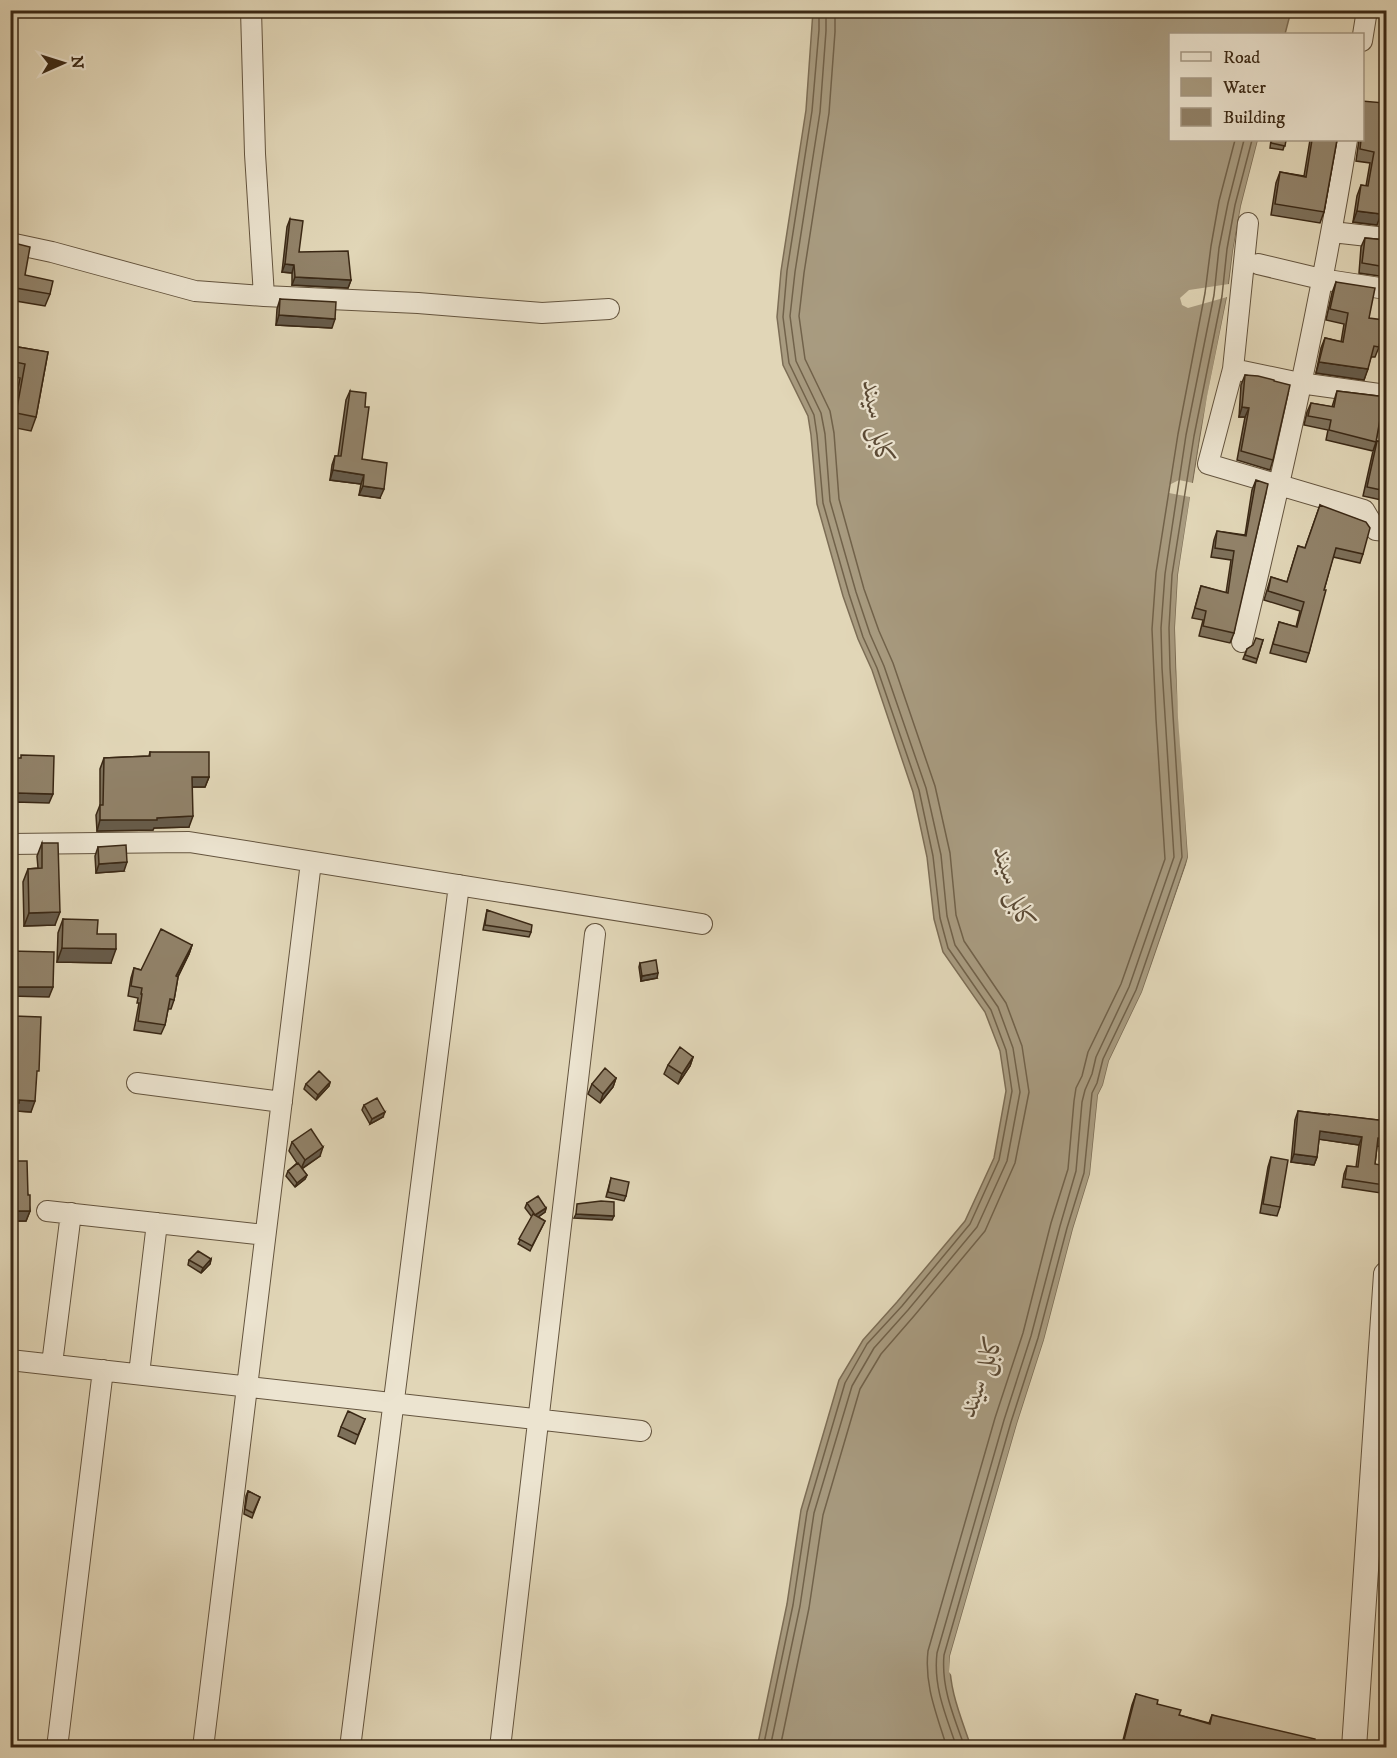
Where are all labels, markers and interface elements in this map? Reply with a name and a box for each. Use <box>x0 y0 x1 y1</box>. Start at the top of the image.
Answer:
north arrow <box>33 33 93 93</box>
legend <box>1169 33 1364 141</box>
text: Road <box>1223 47 1260 69</box>
text: N <box>67 55 87 69</box>
text: Water <box>1222 77 1266 99</box>
text: Building <box>1223 107 1285 129</box>
water label: کابل سيند <box>854 377 901 469</box>
water label: کابل سيند <box>984 842 1043 935</box>
water label: کابل سيند <box>951 1329 1012 1422</box>

